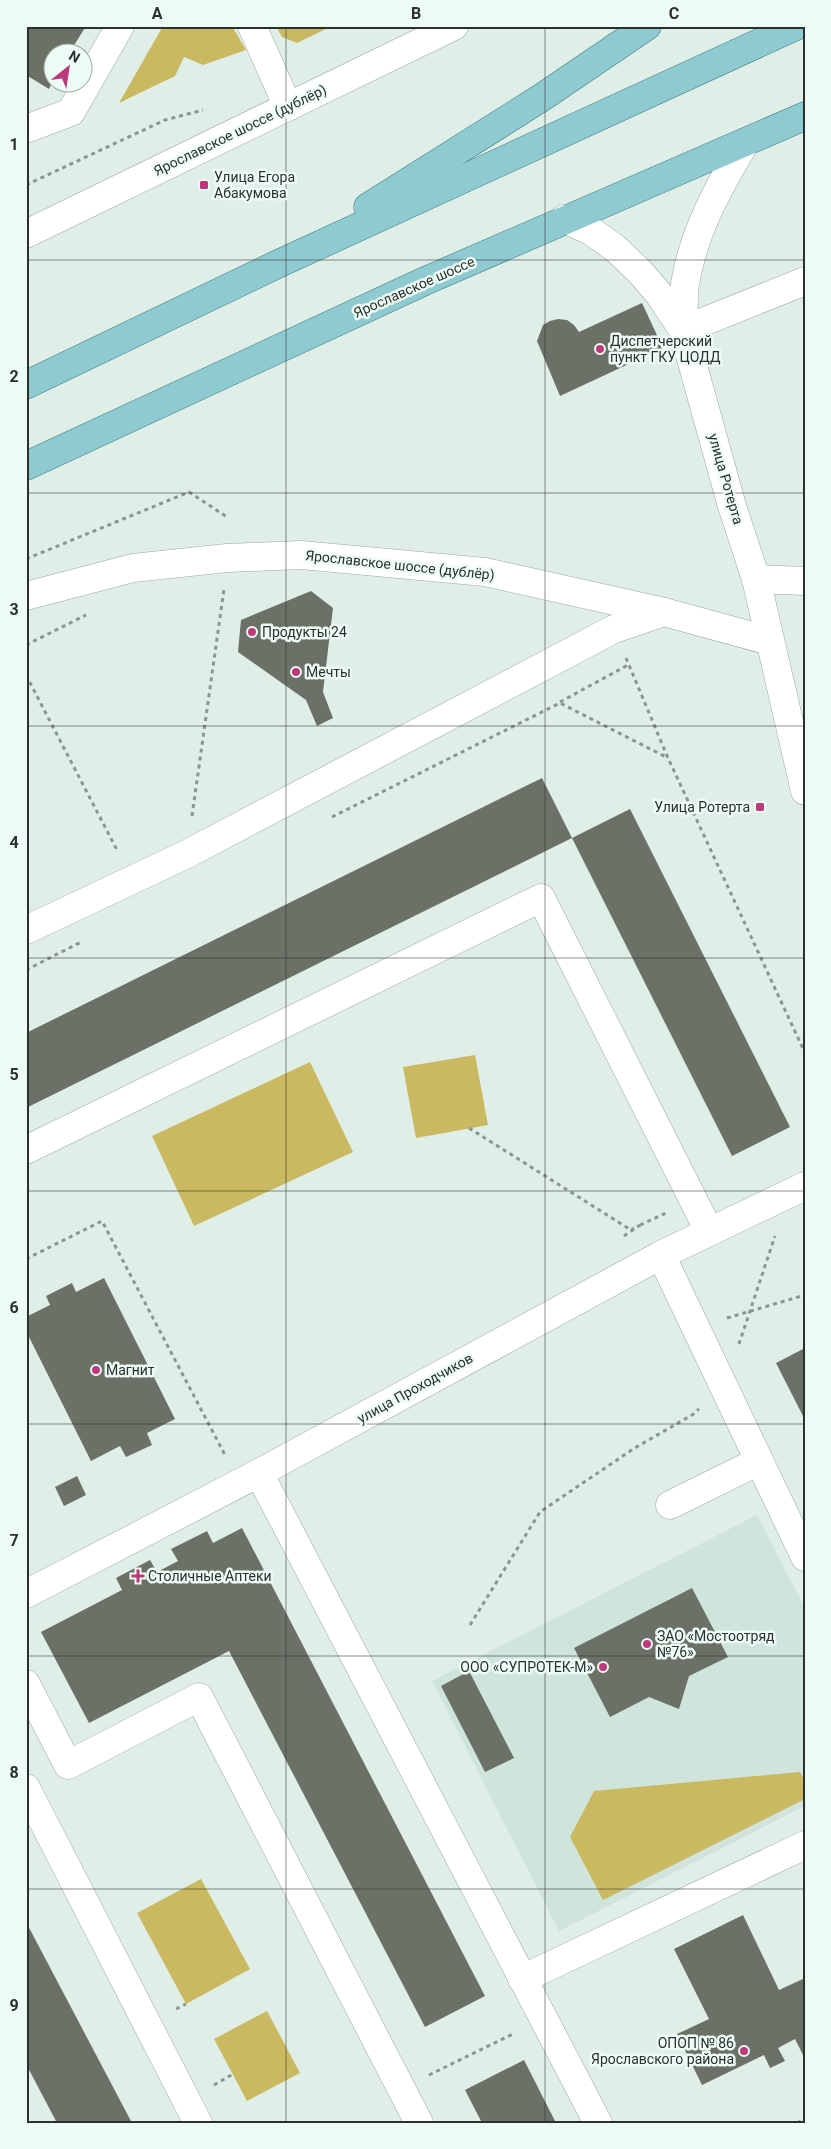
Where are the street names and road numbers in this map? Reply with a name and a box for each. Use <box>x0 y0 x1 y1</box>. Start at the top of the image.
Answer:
street label: Ярославское шоссе (дублёр) <box>151 81 329 180</box>
street label: Ярославское шоссе <box>351 253 477 321</box>
street label: улица Ротерта <box>705 432 747 526</box>
street label: Ярославское шоссе (дублёр) <box>304 547 495 584</box>
street label: улица Проходчиков <box>355 1350 475 1426</box>

